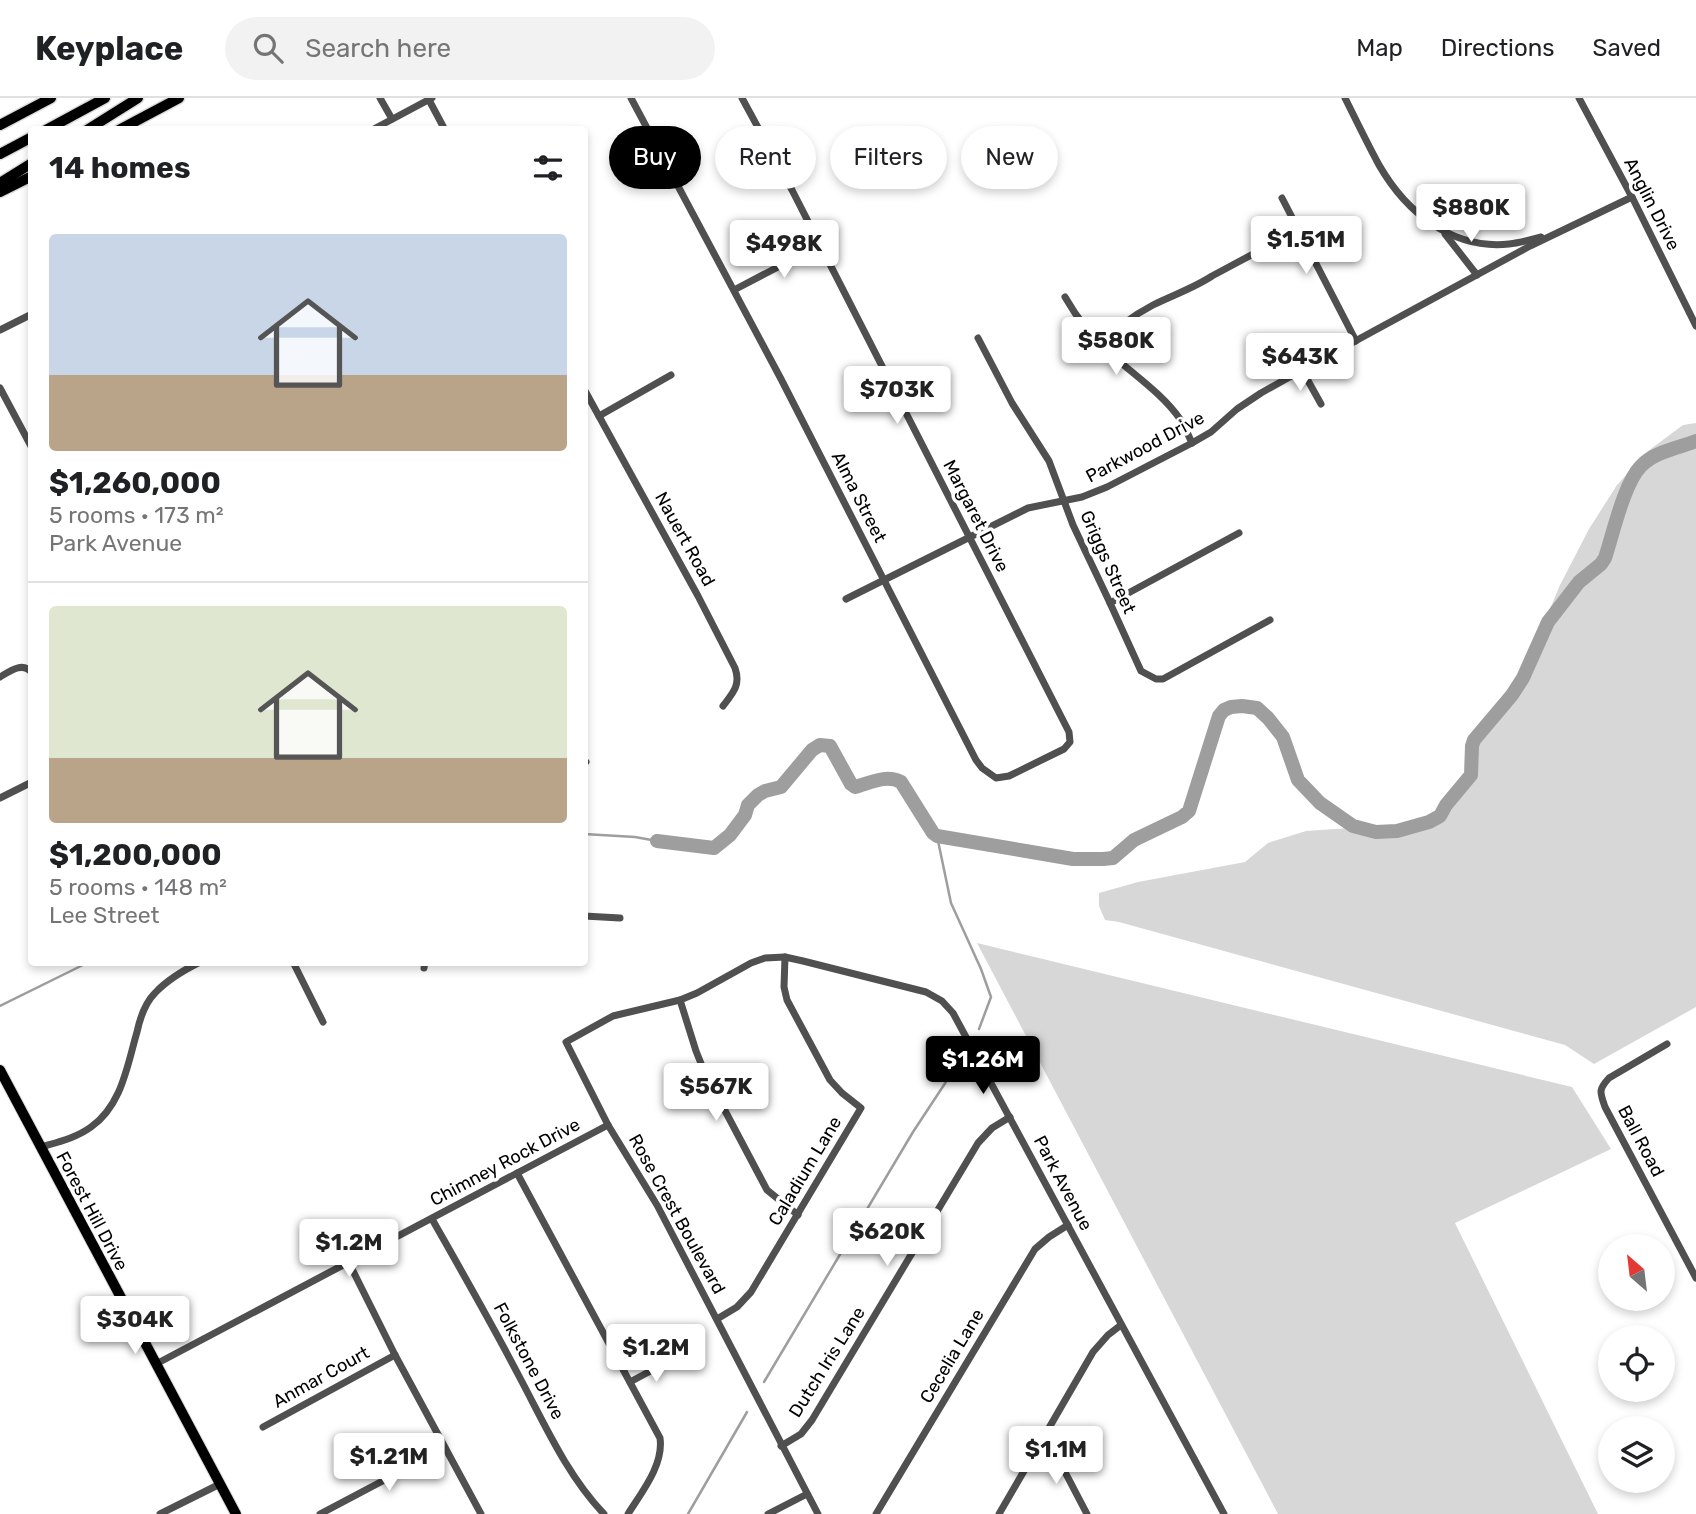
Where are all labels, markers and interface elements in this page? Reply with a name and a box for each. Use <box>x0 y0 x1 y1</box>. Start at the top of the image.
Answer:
search box <box>225 17 715 80</box>
text: Keyplace <box>35 29 183 68</box>
icon: search <box>249 29 287 67</box>
text: Search here <box>305 33 451 64</box>
text: Map <box>1356 34 1403 62</box>
text: Directions <box>1441 34 1554 62</box>
text: Saved <box>1592 34 1661 62</box>
chip: Buy <box>609 126 701 189</box>
chip: Rent <box>715 126 816 189</box>
chip: Filters <box>830 126 947 189</box>
chip: New <box>961 126 1058 189</box>
icon: filters <box>529 149 567 187</box>
text: 14 homes <box>49 150 191 186</box>
street label: Anglin Drive <box>1619 154 1685 254</box>
pin: $880K <box>1422 184 1520 244</box>
text: $880K <box>1432 193 1510 221</box>
pin: $1.51M <box>1249 216 1363 276</box>
pin: $498K <box>735 220 833 280</box>
text: $1.51M <box>1267 225 1345 253</box>
text: $498K <box>746 229 822 257</box>
icon: home <box>245 280 371 406</box>
pin: $580K <box>1067 317 1165 377</box>
text: $580K <box>1078 326 1154 354</box>
pin: $643K <box>1251 334 1349 393</box>
text: $643K <box>1262 342 1338 370</box>
pin: $703K <box>848 366 946 426</box>
text: $703K <box>860 375 934 403</box>
street label: Parkwood Drive <box>1082 407 1208 487</box>
street label: Alma Street <box>827 448 891 546</box>
street label: Margaret Drive <box>938 456 1014 576</box>
text: $1,260,000 <box>49 465 221 501</box>
street label: Nauert Road <box>650 488 720 590</box>
text: 5 rooms · 173 m² <box>49 501 224 529</box>
street label: Griggs Street <box>1075 507 1141 617</box>
text: Park Avenue <box>49 529 182 557</box>
icon: home <box>245 652 371 778</box>
text: $1,200,000 <box>49 837 222 873</box>
text: 5 rooms · 148 m² <box>49 873 227 901</box>
text: Lee Street <box>49 901 160 929</box>
pin: $1.26M <box>926 1037 1040 1096</box>
text: $1.26M <box>942 1045 1024 1073</box>
pin: $567K <box>667 1063 765 1123</box>
text: $567K <box>680 1072 752 1100</box>
street label: Ball Road <box>1613 1101 1669 1181</box>
street label: Caladium Lane <box>764 1112 846 1230</box>
street label: Chimney Rock Drive <box>426 1113 584 1211</box>
street label: Rose Crest Boulevard <box>624 1130 730 1298</box>
street label: Park Avenue <box>1029 1132 1097 1234</box>
street label: Forest Hill Drive <box>51 1148 133 1274</box>
pin: $620K <box>838 1208 936 1268</box>
text: $620K <box>849 1217 925 1245</box>
pin: $1.2M <box>300 1220 398 1279</box>
text: $1.2M <box>315 1228 383 1256</box>
north arrow <box>1598 1234 1675 1311</box>
map controls <box>1598 1234 1675 1493</box>
pin: $304K <box>86 1296 184 1356</box>
street label: Folkstone Drive <box>489 1299 569 1423</box>
street label: Dutch Iris Lane <box>784 1303 870 1421</box>
text: $304K <box>96 1305 174 1333</box>
street label: Cecelia Lane <box>915 1305 989 1407</box>
pin: $1.2M <box>607 1324 705 1384</box>
button: locate <box>1598 1325 1675 1402</box>
text: $1.2M <box>622 1333 690 1361</box>
street label: Anmar Court <box>269 1341 373 1413</box>
button: layers <box>1598 1416 1675 1493</box>
pin: $1.1M <box>1007 1426 1105 1486</box>
pin: $1.21M <box>332 1434 446 1493</box>
text: $1.1M <box>1025 1435 1087 1463</box>
text: $1.21M <box>350 1442 428 1470</box>

